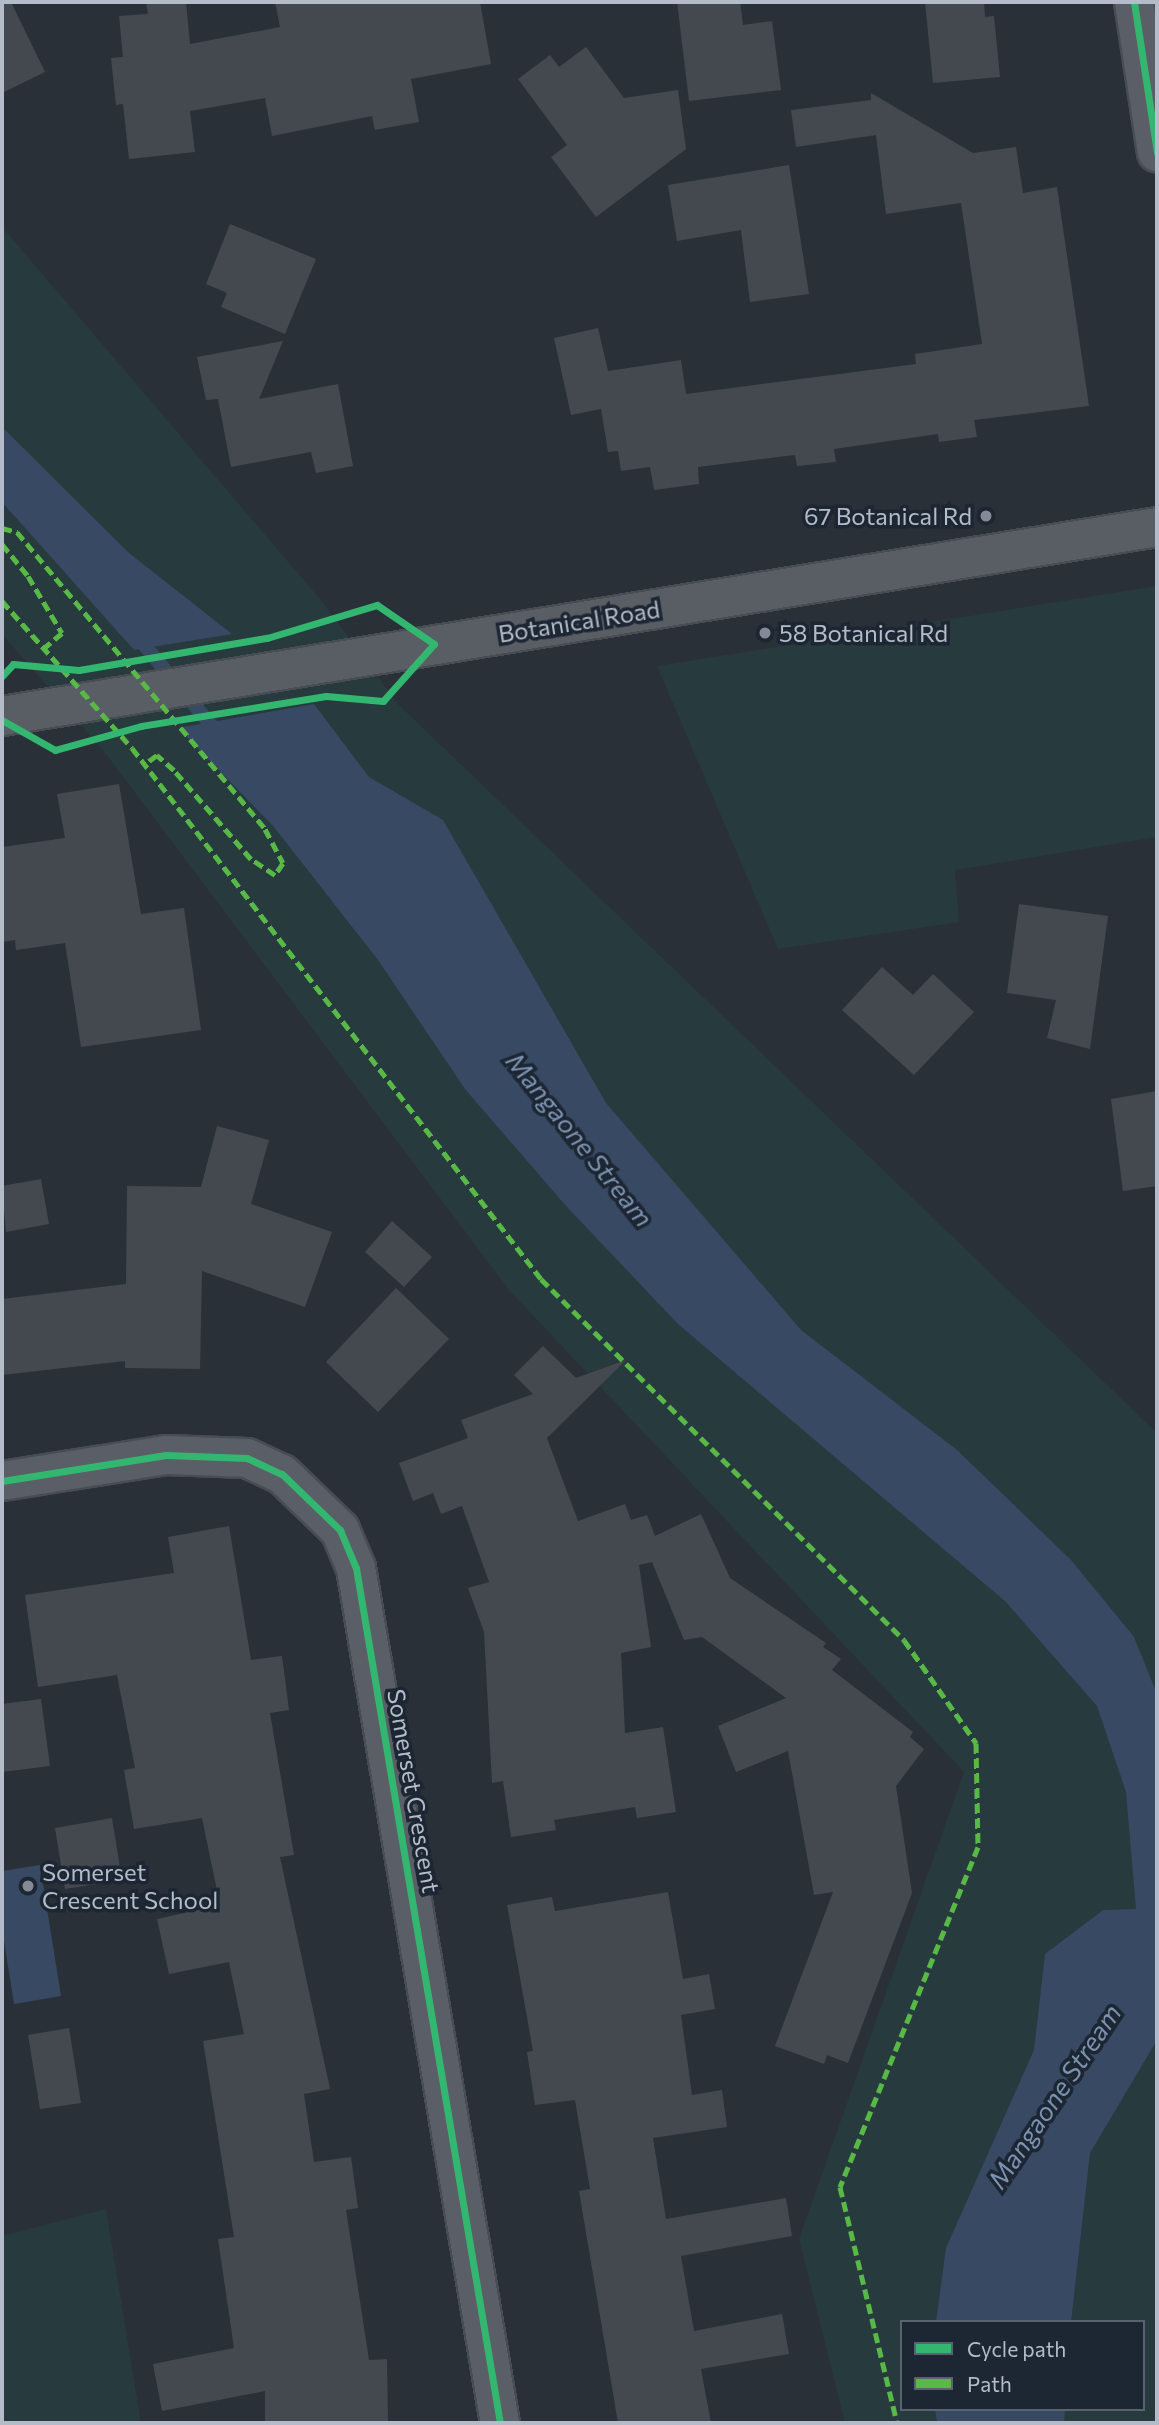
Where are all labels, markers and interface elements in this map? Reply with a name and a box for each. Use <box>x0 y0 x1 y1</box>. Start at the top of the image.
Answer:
place label: 67 Botanical Rd <box>804 502 972 530</box>
marker: 67 Botanical Rd <box>978 508 994 524</box>
street label: Botanical Road <box>496 594 662 648</box>
place label: 58 Botanical Rd <box>779 619 948 647</box>
marker: 58 Botanical Rd <box>757 625 773 641</box>
water label: Mangaone Stream <box>500 1046 660 1232</box>
street label: Somerset Crescent <box>382 1687 446 1895</box>
place label: Somerset Crescent School <box>42 1858 218 1914</box>
marker: Somerset Crescent School <box>20 1878 36 1894</box>
water label: Mangaone Stream <box>981 1998 1127 2194</box>
legend <box>900 2320 1145 2411</box>
text: Cycle path <box>967 2336 1066 2361</box>
text: Path <box>967 2371 1012 2396</box>

